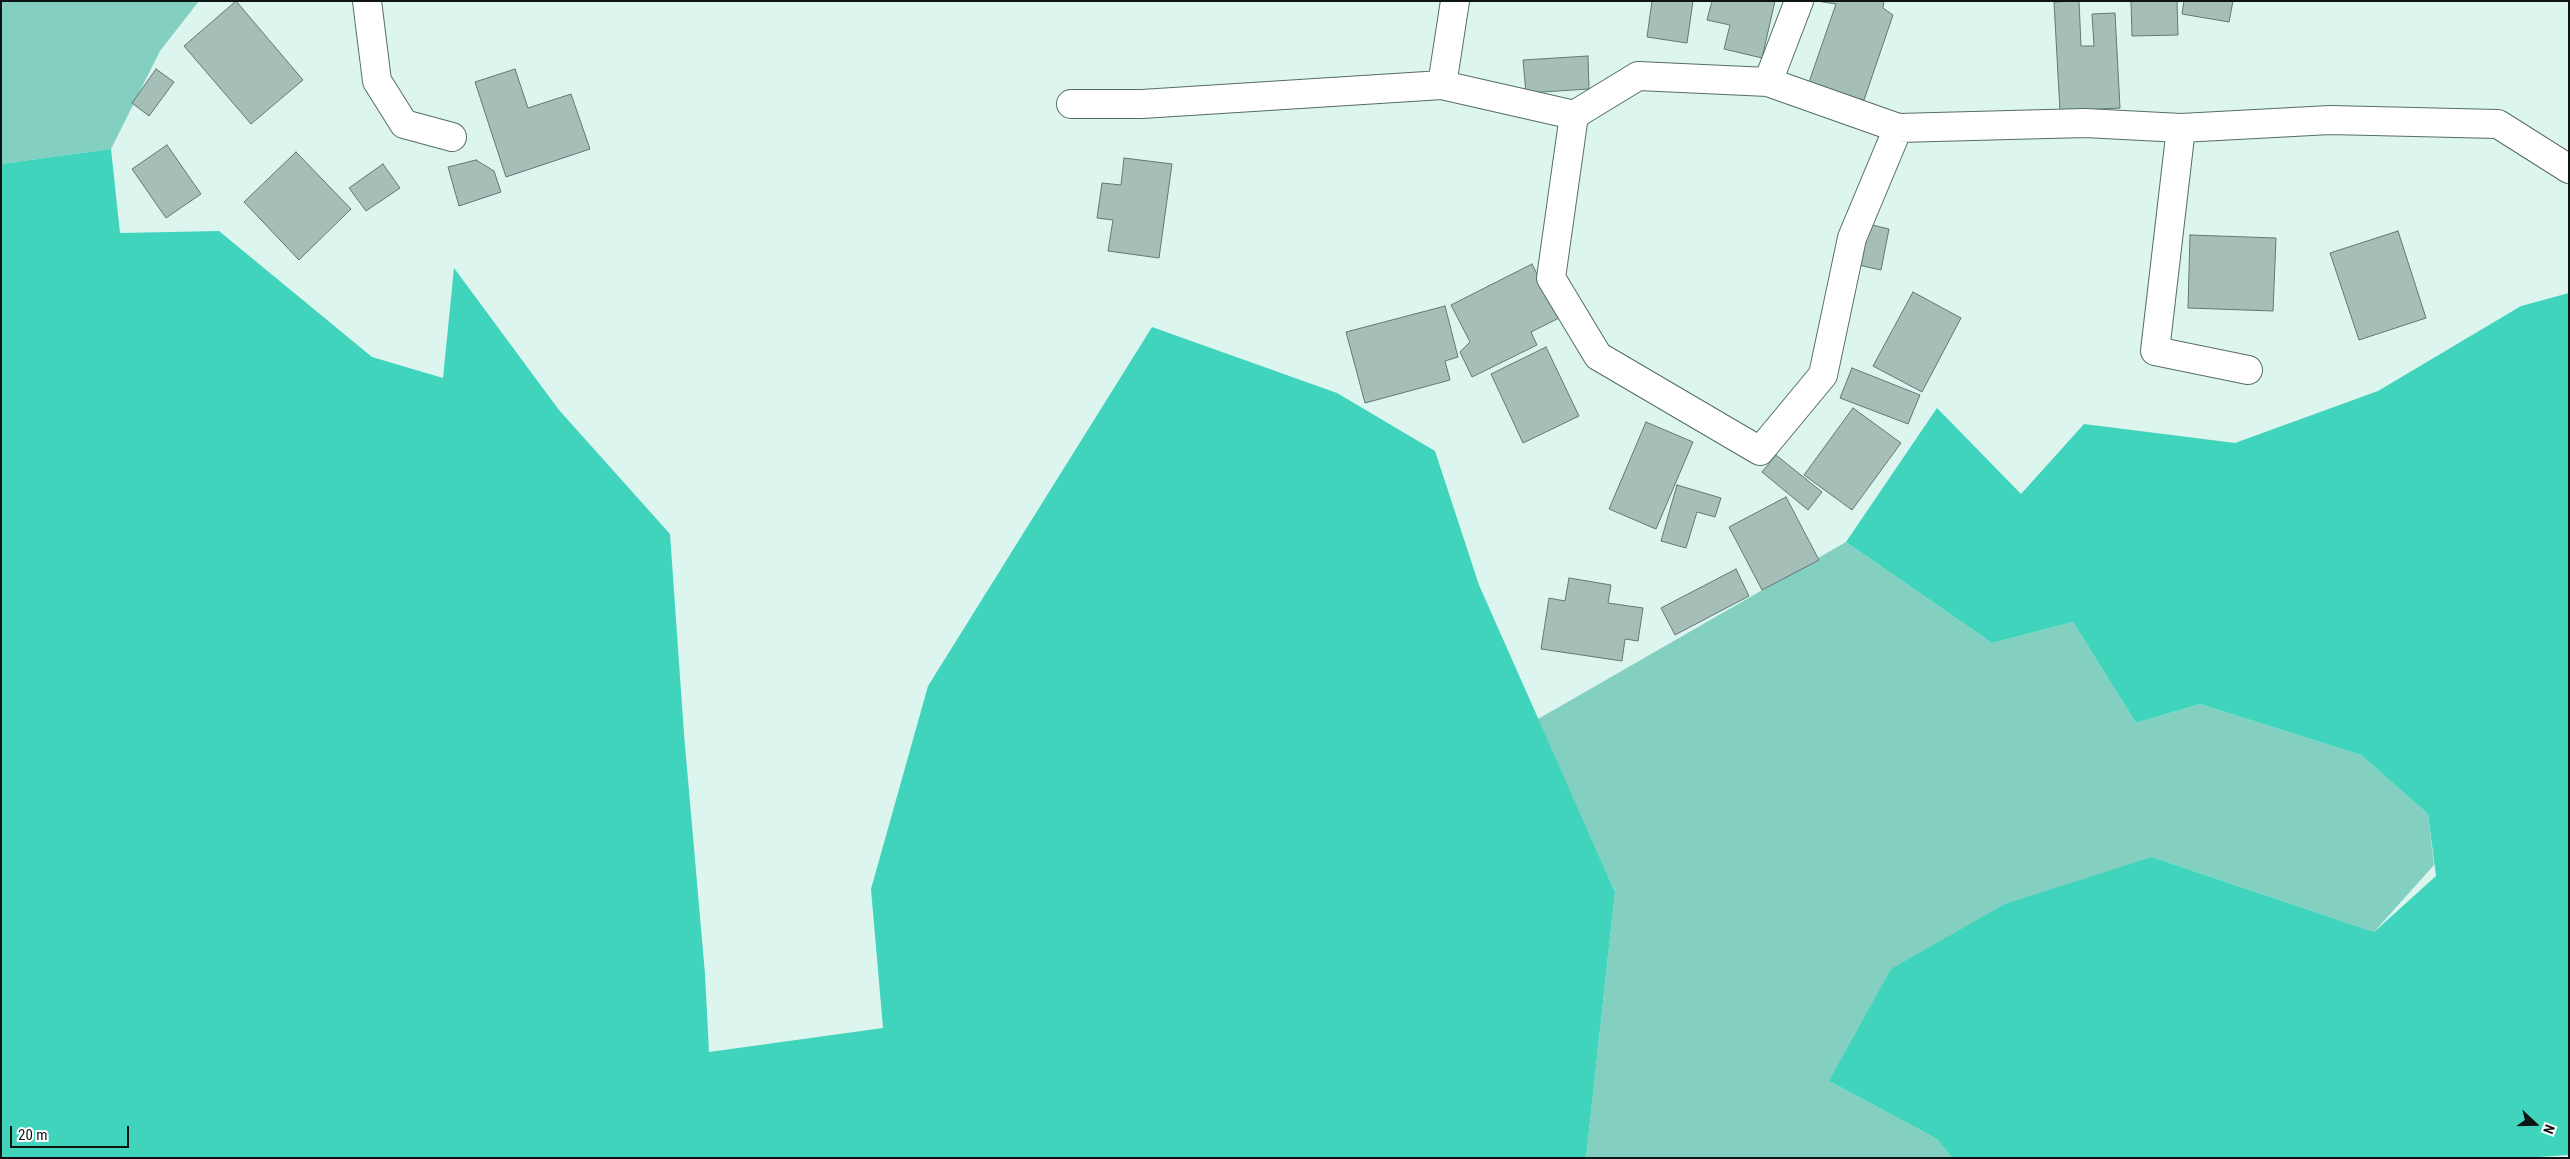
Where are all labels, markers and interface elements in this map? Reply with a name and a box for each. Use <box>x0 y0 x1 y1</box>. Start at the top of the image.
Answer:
north arrow <box>2510 1099 2560 1149</box>
scale bar <box>12 1116 131 1148</box>
text: N <box>2540 1122 2558 1136</box>
text: 20 m <box>18 1126 48 1144</box>

